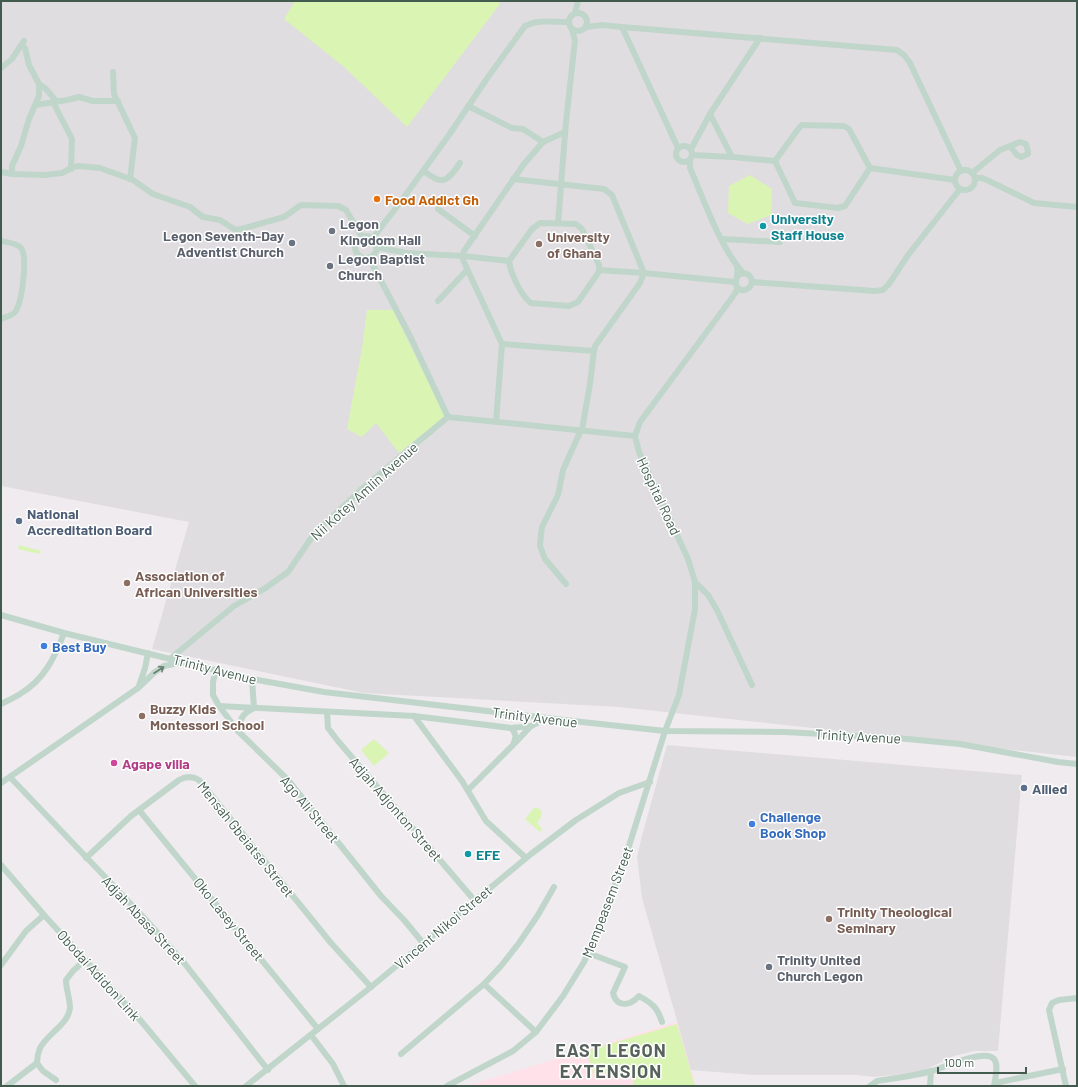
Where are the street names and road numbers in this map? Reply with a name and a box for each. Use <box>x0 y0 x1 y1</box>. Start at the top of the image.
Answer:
street label: Nii Kotey Amlin Avenue <box>307 438 421 544</box>
street label: Hospital Road <box>634 454 684 538</box>
street label: Trinity Avenue <box>171 650 259 688</box>
street label: Trinity Avenue <box>491 703 579 731</box>
street label: Trinity Avenue <box>815 725 901 747</box>
street label: Adjah Adjonton Street <box>346 753 446 865</box>
street label: Ago Ali Street <box>277 772 343 846</box>
street label: Mensah Gbeiatse Street <box>194 778 298 900</box>
street label: Mempeasem Street <box>578 844 636 960</box>
street label: Adjah Abasa Street <box>99 872 189 968</box>
street label: Oko Lasey Street <box>190 874 268 964</box>
street label: Vincent Nikoi Street <box>391 881 495 973</box>
street label: Obodai Adidon Link <box>54 926 144 1024</box>

